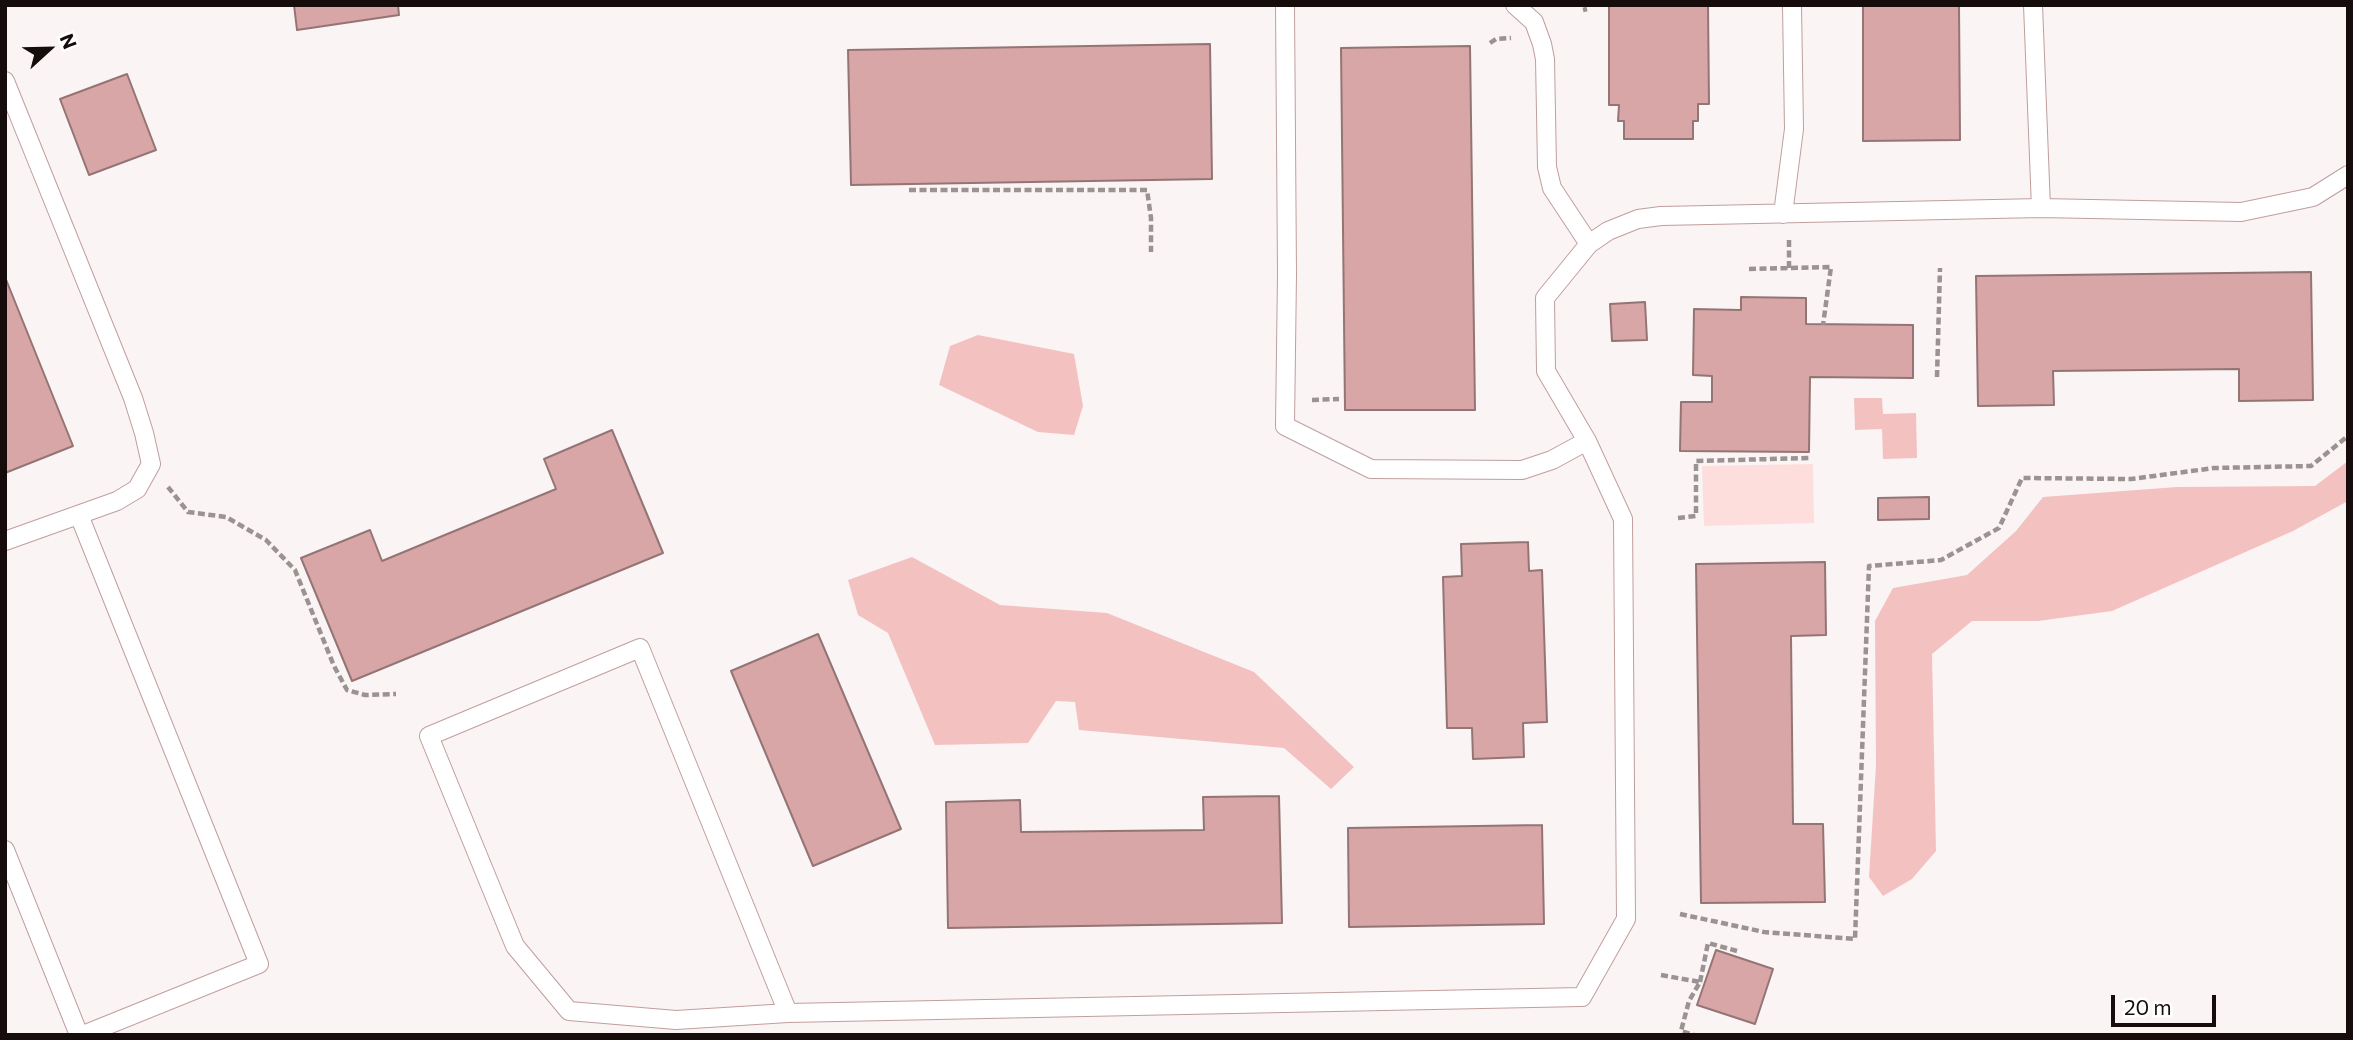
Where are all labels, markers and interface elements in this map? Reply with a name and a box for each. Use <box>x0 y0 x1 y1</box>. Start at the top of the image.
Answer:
north arrow <box>14 14 84 84</box>
text: N <box>56 30 82 52</box>
scale bar <box>2115 981 2220 1025</box>
text: 20 m <box>2124 994 2172 1019</box>

